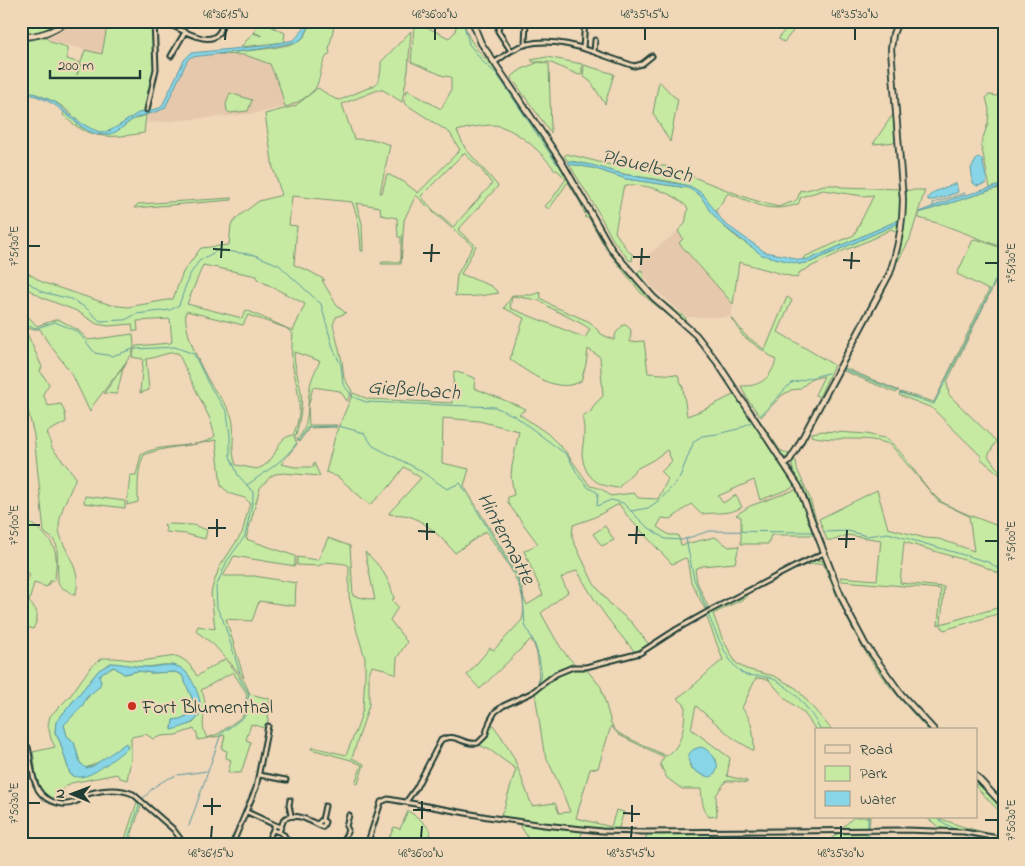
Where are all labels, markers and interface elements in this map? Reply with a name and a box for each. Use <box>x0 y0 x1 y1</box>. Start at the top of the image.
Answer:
text: 48°36'15"N <box>203 6 249 24</box>
text: 48°36'00"N <box>412 6 458 24</box>
text: 48°35'45"N <box>621 6 669 24</box>
text: 48°35'30"N <box>832 6 878 24</box>
scale bar <box>50 48 140 80</box>
text: 200 m <box>58 55 94 77</box>
water label: Plauelbach <box>598 142 696 192</box>
text: 7°51'30"E <box>6 226 24 266</box>
text: 7°51'30"E <box>1003 243 1021 283</box>
water label: Gießelbach <box>367 373 462 409</box>
water label: Hintermatte <box>468 488 543 592</box>
text: 7°51'00"E <box>6 505 24 545</box>
text: 7°51'00"E <box>1003 521 1021 561</box>
place label: Fort Blumenthal <box>141 694 273 723</box>
marker: Fort Blumenthal <box>126 700 138 712</box>
legend <box>815 728 978 818</box>
text: Road <box>860 739 893 761</box>
text: Park <box>860 763 888 785</box>
north arrow <box>48 768 98 818</box>
text: 7°50'30"E <box>6 782 24 824</box>
text: N <box>50 789 71 799</box>
text: Water <box>860 789 896 811</box>
text: 7°50'30"E <box>1003 799 1021 841</box>
text: 48°36'15"N <box>188 845 234 863</box>
text: 48°36'00"N <box>398 845 444 863</box>
text: 48°35'45"N <box>607 845 655 863</box>
text: 48°35'30"N <box>818 845 864 863</box>

